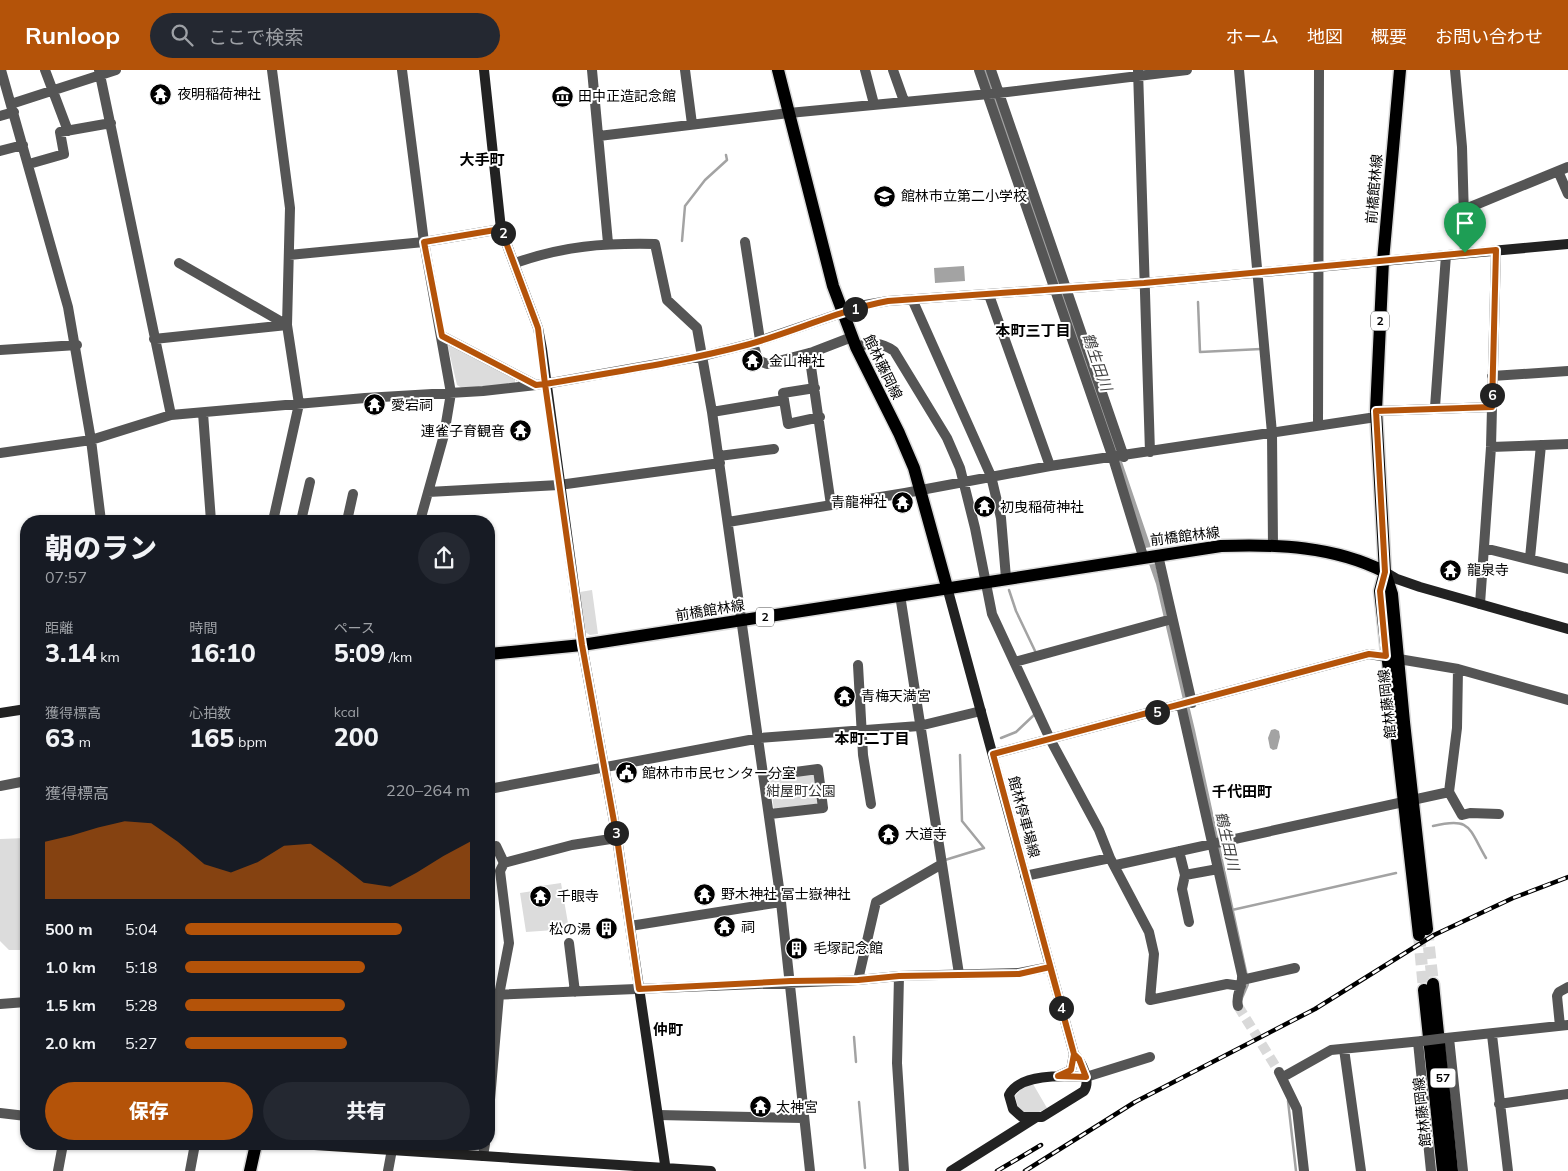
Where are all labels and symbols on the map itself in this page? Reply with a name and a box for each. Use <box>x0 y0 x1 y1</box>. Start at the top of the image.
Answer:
temple icon: 夜明稲荷神社 <box>149 82 173 106</box>
museum icon: 田中正造記念館 <box>550 84 574 108</box>
place label: 夜明稲荷神社 <box>177 85 261 103</box>
place label: 田中正造記念館 <box>578 87 676 105</box>
district label: 大手町 <box>459 150 505 169</box>
street label: 前橋館林線 <box>1362 153 1386 225</box>
school or university icon: 館林市立第二小学校 <box>873 184 897 208</box>
place label: 館林市立第二小学校 <box>901 187 1027 205</box>
pin <box>1444 202 1486 253</box>
pin: 2 <box>490 220 516 246</box>
pin: 1 <box>842 296 868 322</box>
road number: 2 <box>1371 312 1389 330</box>
district label: 本町三丁目 <box>995 321 1071 340</box>
water label: 鶴生田川 <box>1079 330 1117 395</box>
street label: 館林藤岡線 <box>860 332 906 402</box>
temple icon: 金山神社 <box>741 349 765 373</box>
place label: 金山神社 <box>769 352 825 370</box>
pin: 6 <box>1480 382 1504 408</box>
temple icon: 愛宕祠 <box>363 393 387 417</box>
place label: 愛宕祠 <box>391 396 433 414</box>
temple icon: 連雀子育観音 <box>509 419 533 443</box>
place label: 連雀子育観音 <box>421 422 505 440</box>
temple icon: 青龍神社 <box>891 490 915 514</box>
place label: 青龍神社 <box>831 493 887 511</box>
temple icon: 初曳稲荷神社 <box>972 495 996 519</box>
place label: 初曳稲荷神社 <box>1000 498 1084 516</box>
street label: 前橋館林線 <box>1149 523 1221 549</box>
temple icon: 龍泉寺 <box>1439 558 1463 582</box>
place label: 龍泉寺 <box>1467 561 1509 579</box>
street label: 前橋館林線 <box>674 596 746 624</box>
road number: 2 <box>756 608 774 626</box>
street label: 館林藤岡線 <box>1374 668 1400 740</box>
temple icon: 青梅天満宮 <box>833 684 857 708</box>
place label: 青梅天満宮 <box>861 687 931 705</box>
pin: 5 <box>1144 700 1170 724</box>
district label: 本町二丁目 <box>834 729 910 748</box>
public building icon: 館林市市民センター分室 <box>614 761 638 785</box>
place label: 館林市市民センター分室 <box>642 764 796 782</box>
street label: 館林停車場線 <box>1004 774 1044 860</box>
park label: 紺屋町公園 <box>766 782 836 800</box>
district label: 千代田町 <box>1212 782 1272 801</box>
water label: 鶴生田川 <box>1211 810 1244 874</box>
pin: 3 <box>604 820 628 846</box>
temple icon: 大道寺 <box>877 822 901 846</box>
place label: 大道寺 <box>905 825 947 843</box>
temple icon: 野木神社 冨士嶽神社 <box>693 882 717 906</box>
temple icon: 千眼寺 <box>529 884 553 908</box>
place label: 野木神社 冨士嶽神社 <box>721 885 851 903</box>
place label: 千眼寺 <box>557 887 599 905</box>
temple icon: 祠 <box>713 915 737 939</box>
building icon: 松の湯 <box>595 917 619 941</box>
place label: 祠 <box>741 918 755 936</box>
place label: 松の湯 <box>549 920 591 938</box>
building icon: 毛塚記念館 <box>785 936 809 960</box>
place label: 毛塚記念館 <box>813 939 883 957</box>
pin: 4 <box>1048 996 1074 1020</box>
district label: 仲町 <box>653 1020 683 1039</box>
road number: 57 <box>1430 1068 1456 1088</box>
street label: 館林藤岡線 <box>1409 1076 1435 1148</box>
temple icon: 太神宮 <box>748 1095 772 1119</box>
place label: 太神宮 <box>776 1098 818 1116</box>

